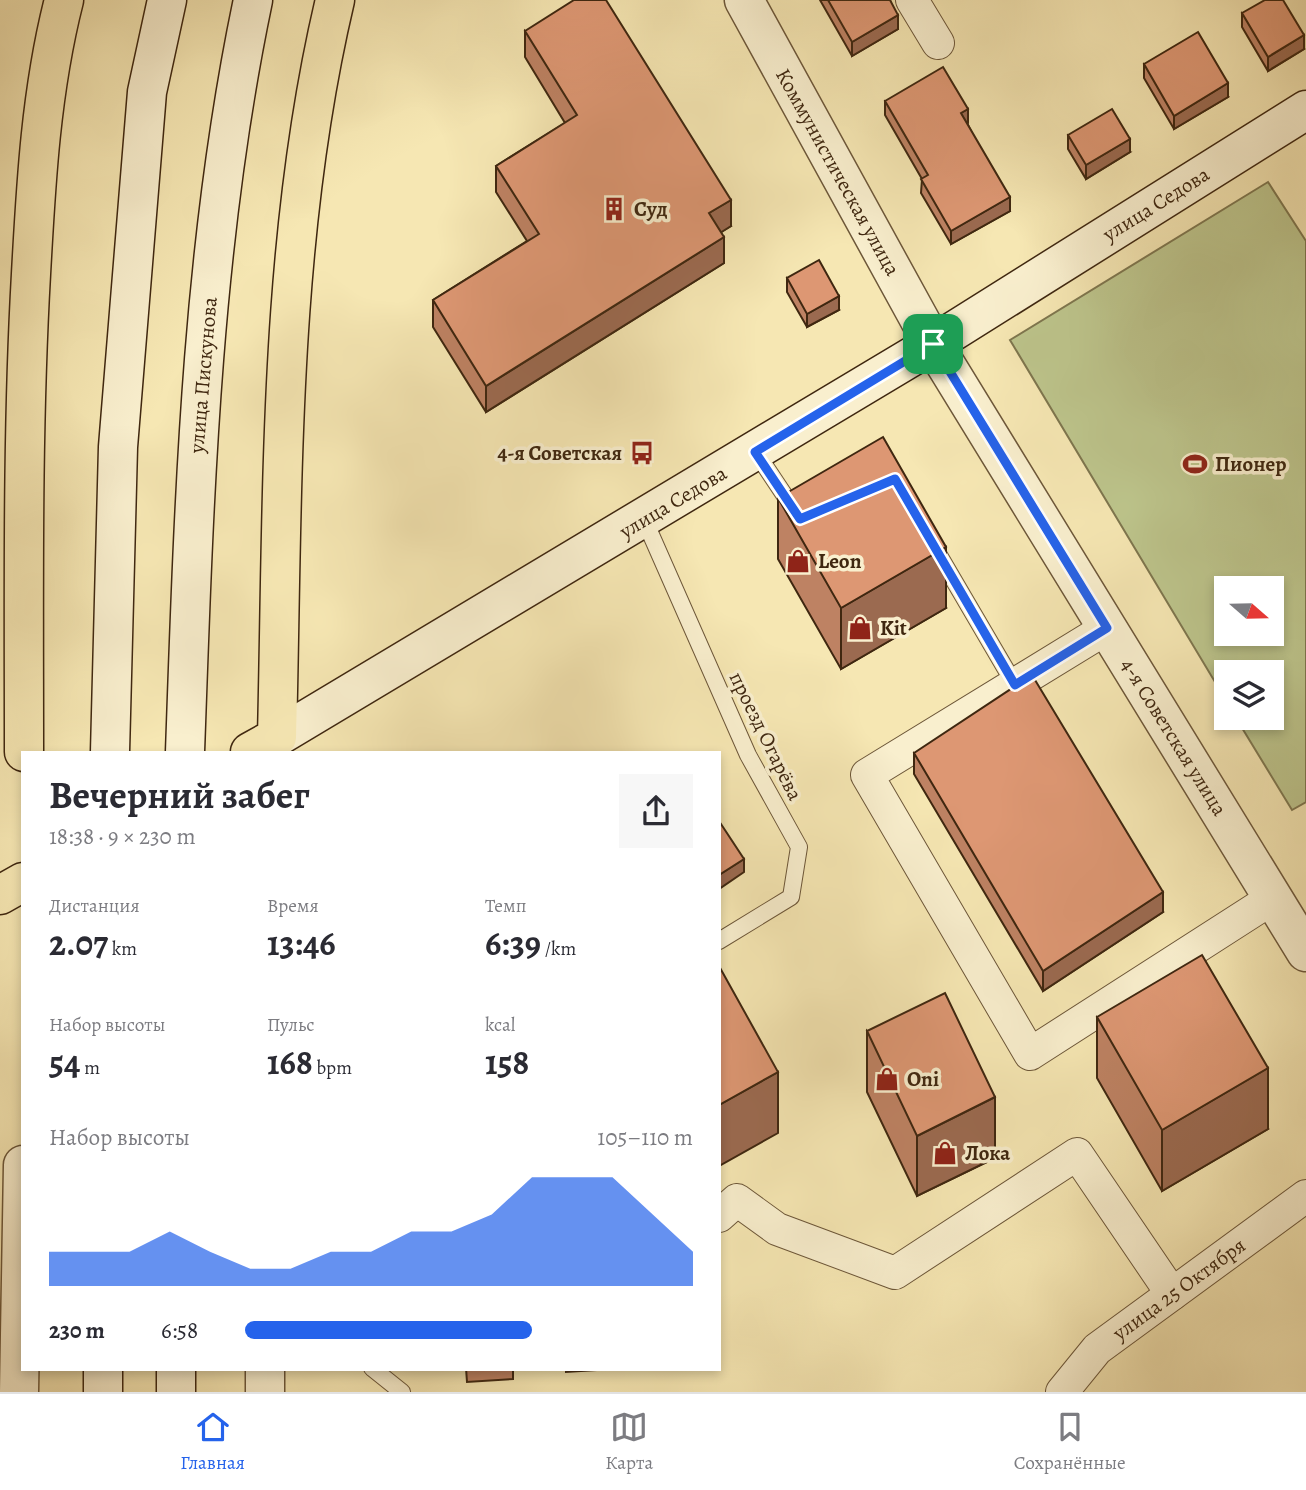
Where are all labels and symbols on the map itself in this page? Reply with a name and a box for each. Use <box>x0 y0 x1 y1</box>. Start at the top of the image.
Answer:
street label: Коммунистическая улица <box>769 63 907 281</box>
street label: улица Седова <box>1097 160 1215 248</box>
building icon: Суд <box>600 195 628 223</box>
place label: Суд <box>634 195 668 223</box>
street label: улица Пискунова <box>182 295 224 455</box>
pin <box>903 314 963 374</box>
place label: 4-я Советская <box>497 439 622 467</box>
bus stop icon: 4-я Советская <box>628 439 656 467</box>
sports icon: Пионер <box>1181 450 1209 478</box>
place label: Пионер <box>1215 450 1286 478</box>
street label: улица Седова <box>613 459 732 546</box>
shop icon: Leon <box>784 547 812 575</box>
place label: Leon <box>818 547 862 575</box>
north arrow <box>1214 576 1284 646</box>
shop icon: Kit <box>846 614 874 642</box>
place label: Kit <box>880 614 907 642</box>
street label: 4-я Советская улица <box>1114 653 1234 821</box>
street label: проезд Огарёва <box>723 667 809 805</box>
shop icon: Oni <box>873 1065 901 1093</box>
place label: Oni <box>907 1065 939 1093</box>
shop icon: Лока <box>931 1139 959 1167</box>
place label: Лока <box>965 1139 1010 1167</box>
street label: улица 25 Октября <box>1106 1231 1251 1347</box>

